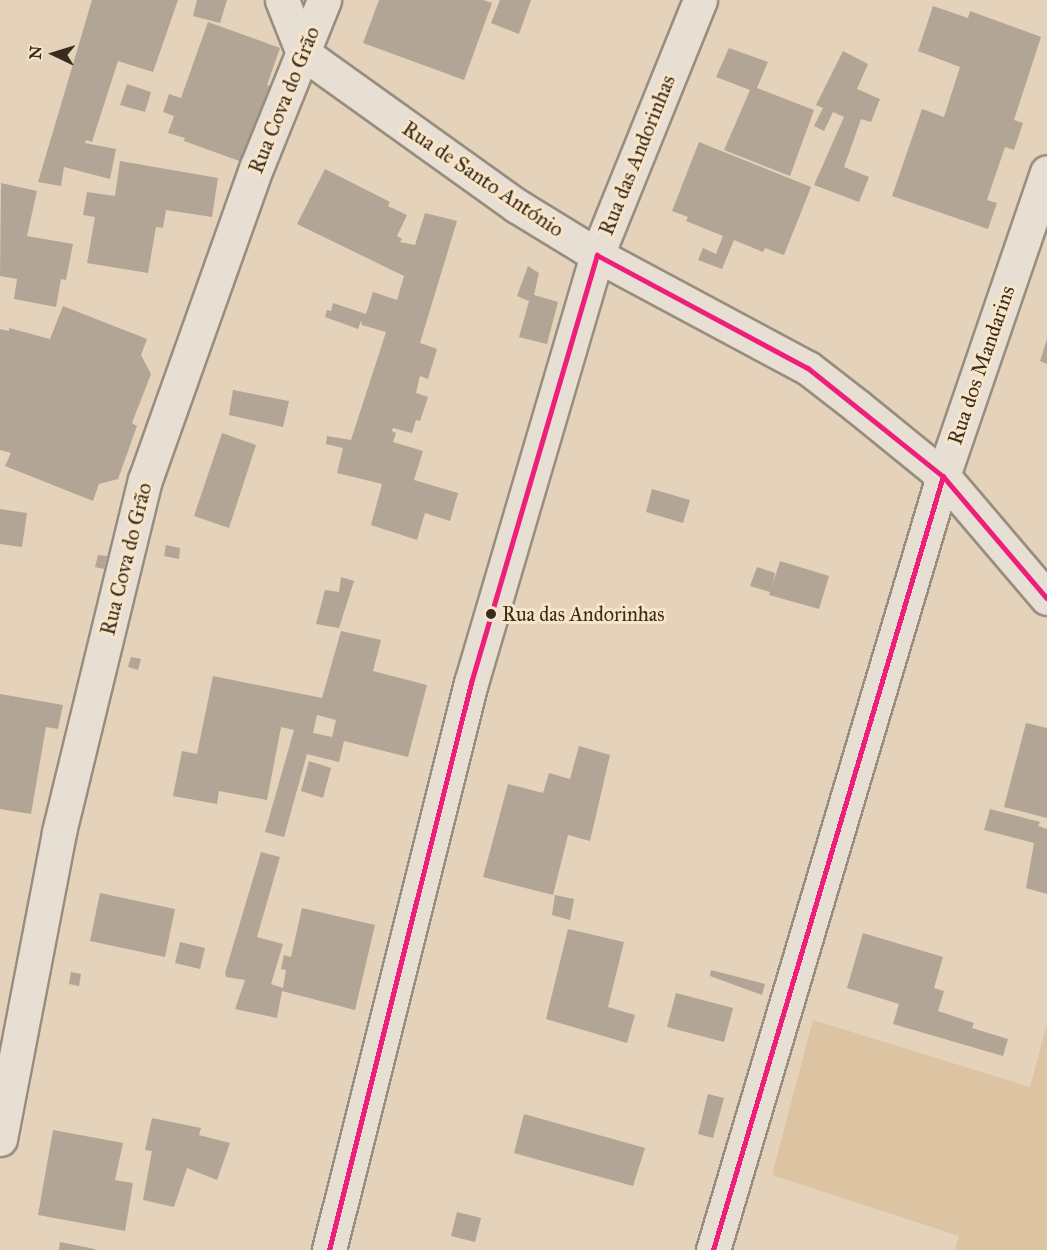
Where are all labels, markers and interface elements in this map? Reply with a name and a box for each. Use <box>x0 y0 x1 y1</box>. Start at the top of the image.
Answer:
street label: Rua Cova do Grão <box>243 23 325 177</box>
north arrow <box>24 24 84 84</box>
text: N <box>26 45 45 60</box>
street label: Rua das Andorinhas <box>593 71 681 239</box>
street label: Rua de Santo António <box>398 116 568 242</box>
street label: Rua dos Mandarins <box>942 282 1020 448</box>
street label: Rua Cova do Grão <box>95 480 157 638</box>
place label: Rua das Andorinhas <box>502 602 665 626</box>
marker: Rua das Andorinhas <box>485 608 497 620</box>

